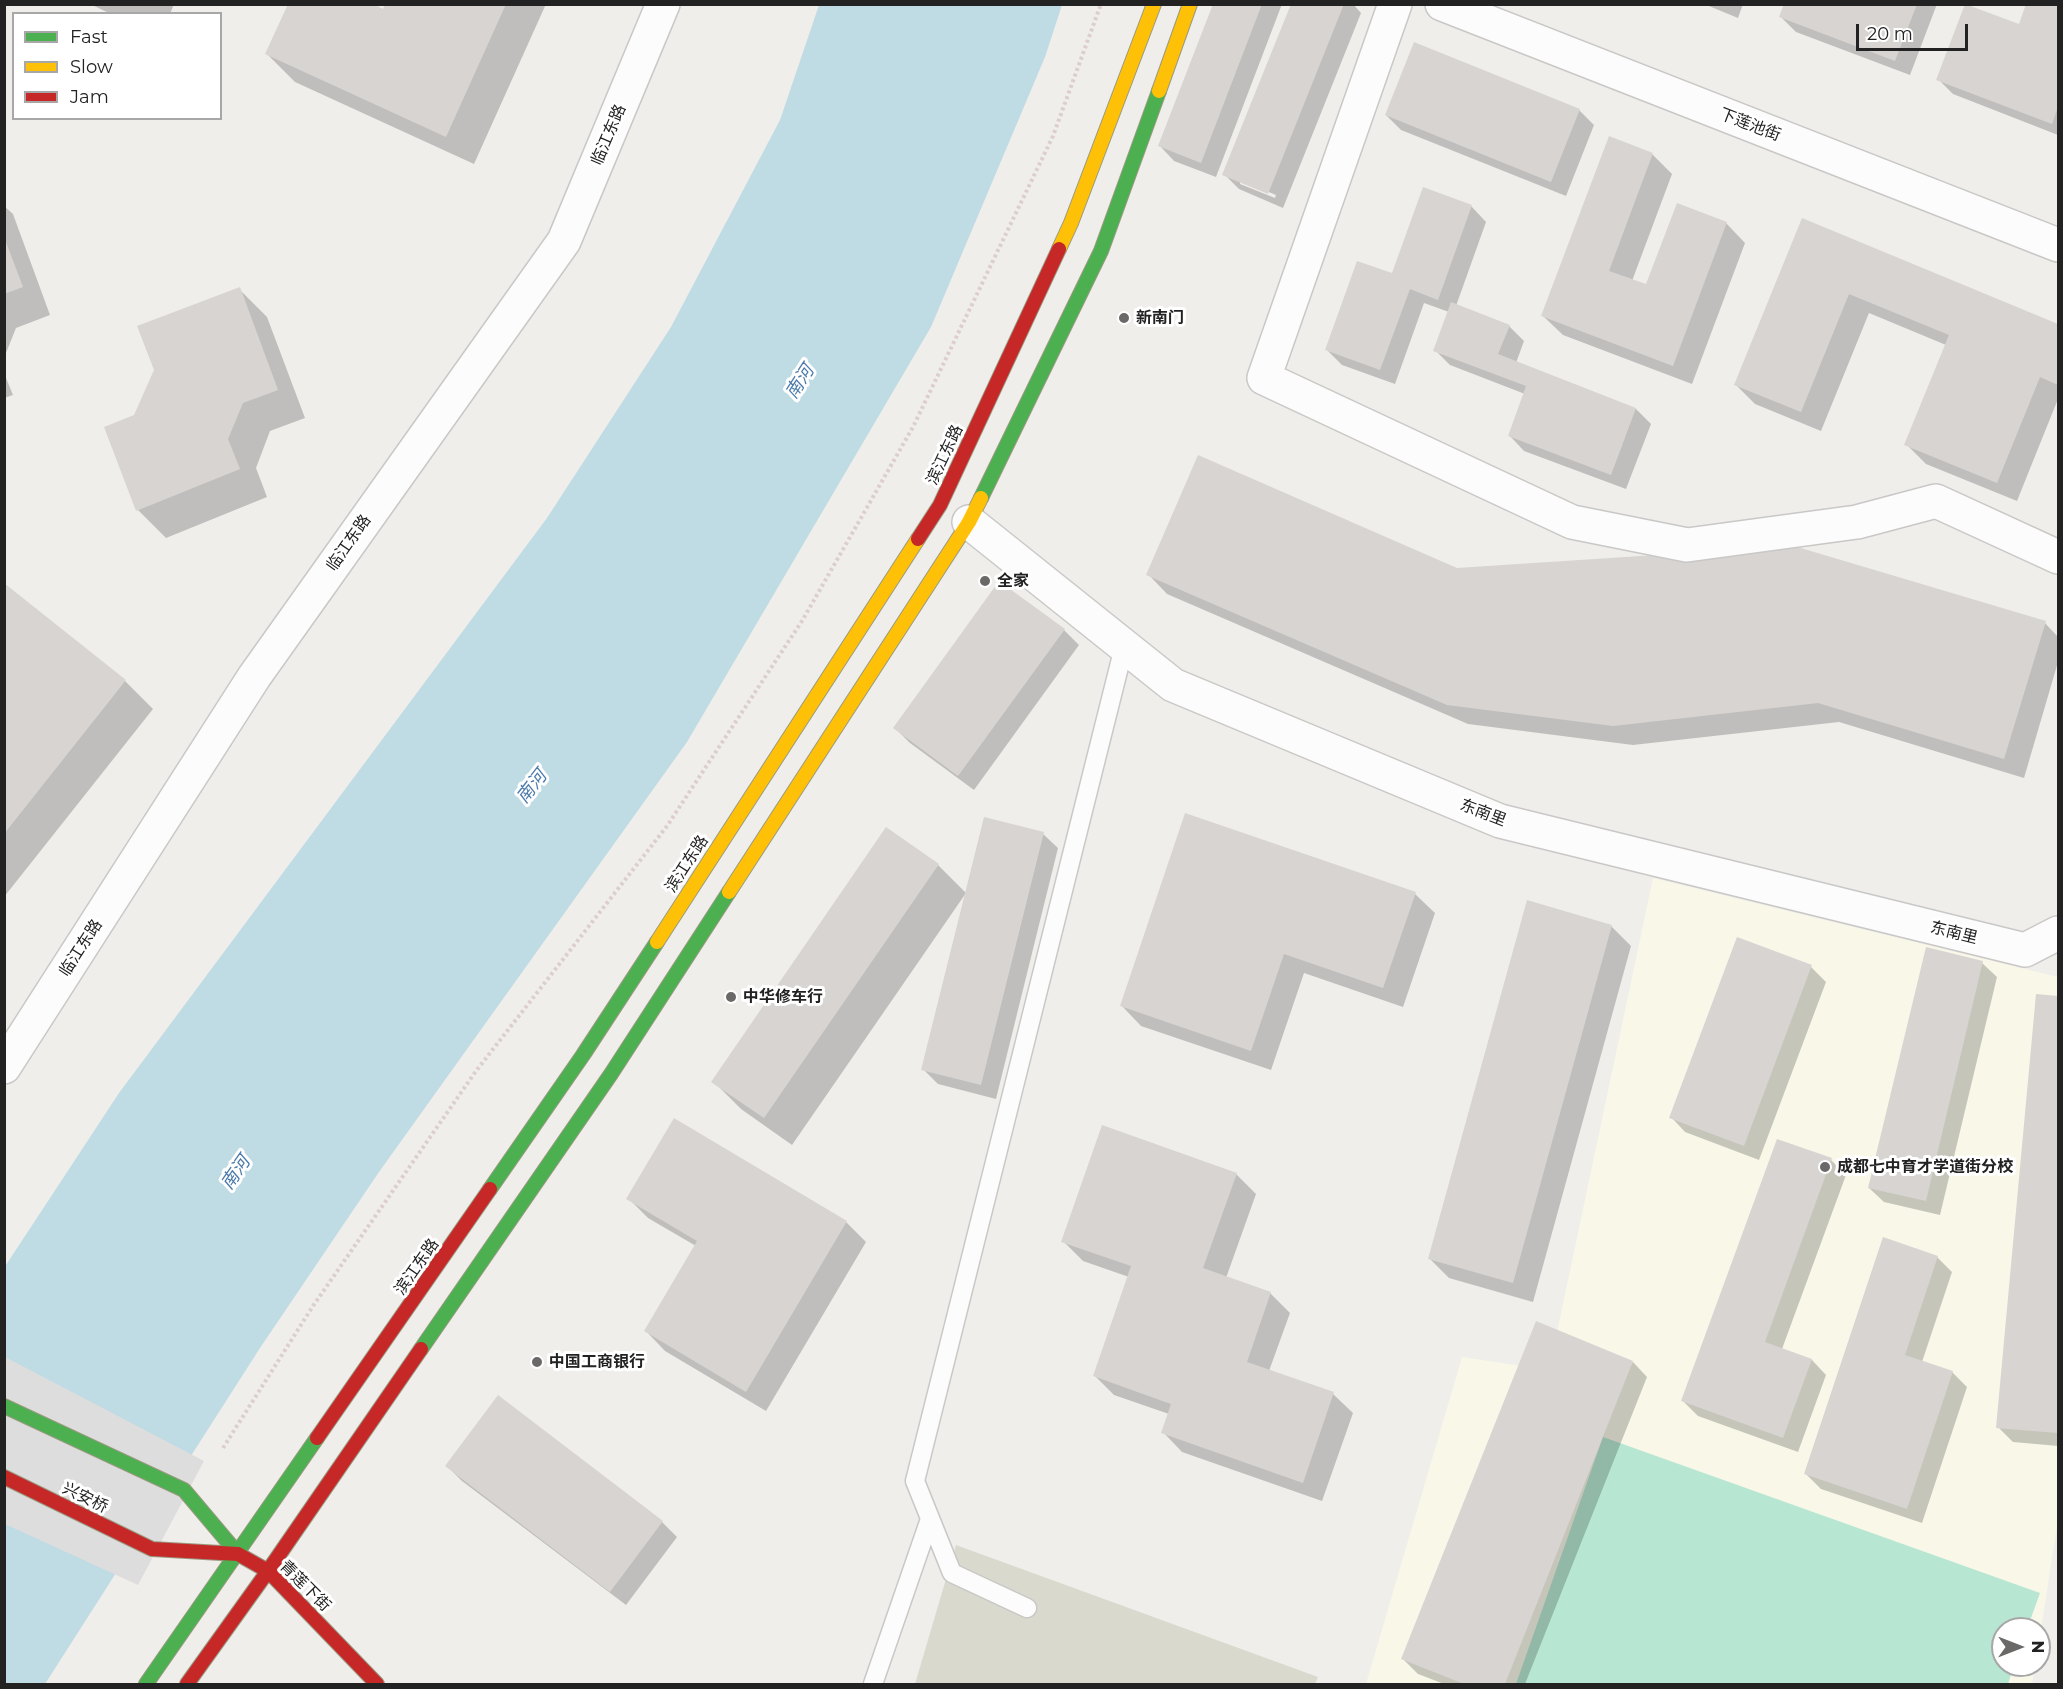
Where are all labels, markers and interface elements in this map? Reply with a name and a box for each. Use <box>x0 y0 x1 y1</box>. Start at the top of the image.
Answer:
legend <box>12 12 222 120</box>
scale bar <box>1859 12 1972 50</box>
text: 20 m <box>1867 23 1913 45</box>
text: Fast <box>70 26 108 48</box>
text: Slow <box>70 56 113 78</box>
text: Jam <box>70 86 109 108</box>
street label: 临江东路 <box>588 102 630 168</box>
street label: 下莲池街 <box>1717 105 1783 145</box>
place label: 新南门 <box>1136 308 1184 328</box>
marker: 新南门 <box>1117 311 1131 325</box>
water label: 南河 <box>781 361 819 403</box>
street label: 滨江东路 <box>923 422 967 488</box>
street label: 临江东路 <box>323 511 375 575</box>
place label: 全家 <box>997 571 1029 591</box>
marker: 全家 <box>978 574 992 588</box>
water label: 南河 <box>512 766 552 808</box>
street label: 东南里 <box>1457 795 1509 831</box>
street label: 滨江东路 <box>662 832 712 896</box>
street label: 临江东路 <box>56 916 106 980</box>
street label: 东南里 <box>1928 918 1980 948</box>
place label: 中华修车行 <box>743 987 823 1007</box>
marker: 中华修车行 <box>724 990 738 1004</box>
water label: 南河 <box>217 1152 255 1194</box>
place label: 成都七中育才学道街分校 <box>1837 1157 2013 1177</box>
marker: 成都七中育才学道街分校 <box>1818 1160 1832 1174</box>
street label: 滨江东路 <box>391 1235 443 1299</box>
place label: 中国工商银行 <box>549 1352 645 1372</box>
marker: 中国工商银行 <box>530 1355 544 1369</box>
street label: 兴安桥 <box>59 1479 111 1517</box>
street label: 青莲下街 <box>276 1557 334 1615</box>
north arrow <box>1991 1617 2051 1677</box>
text: N <box>2028 1641 2047 1653</box>

